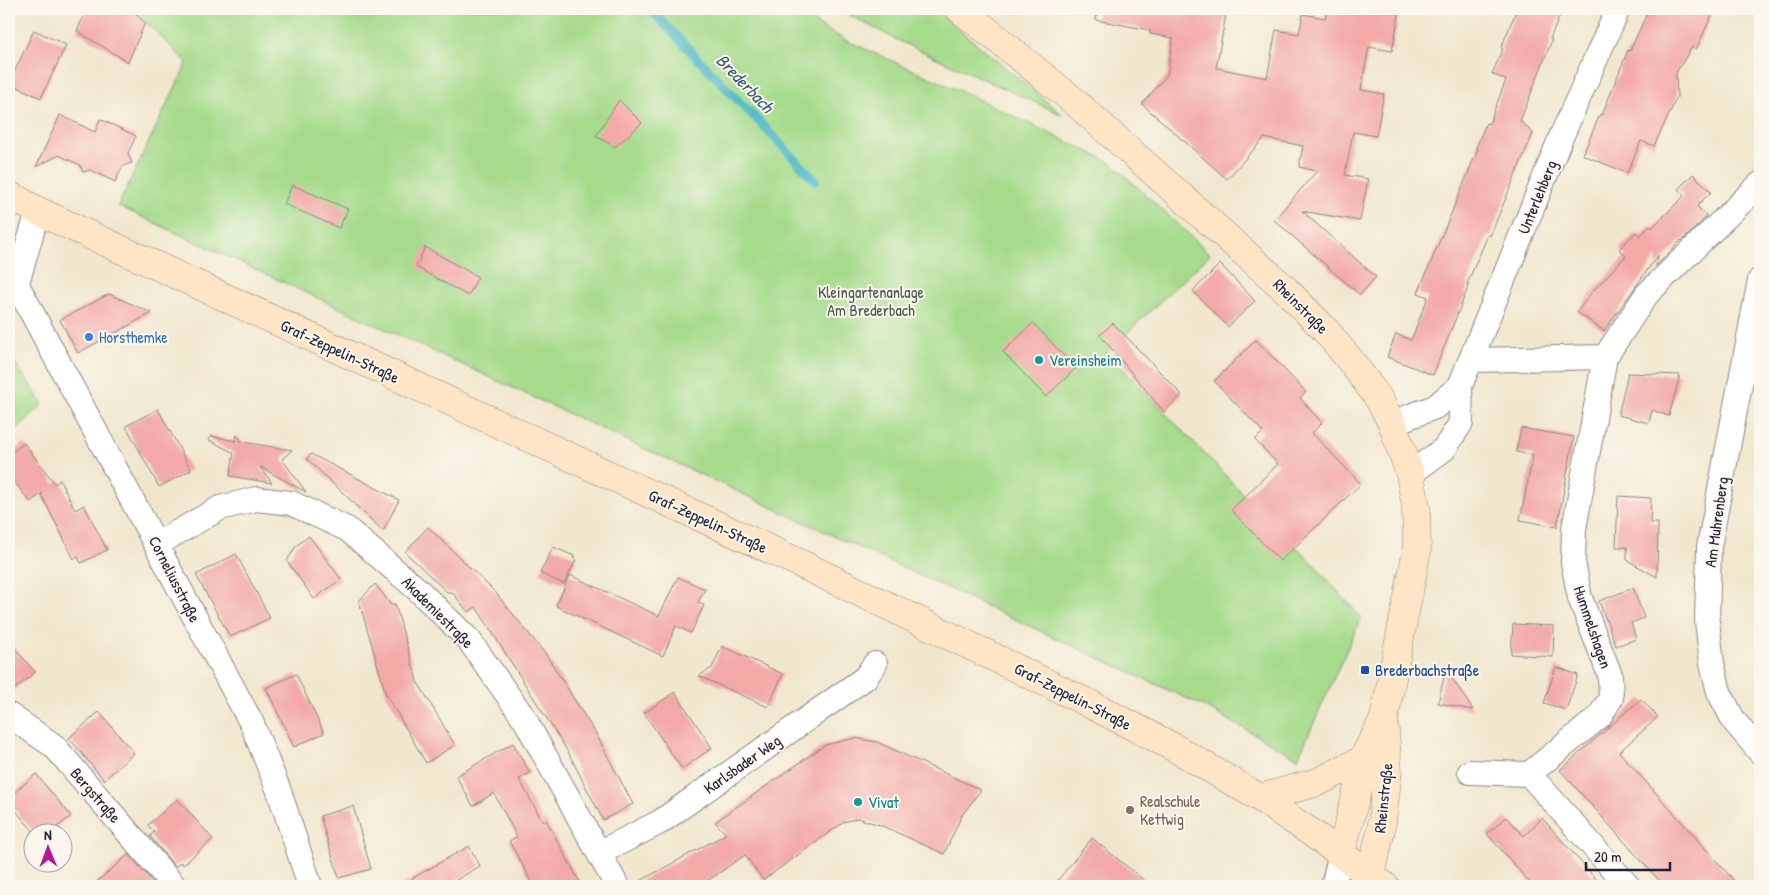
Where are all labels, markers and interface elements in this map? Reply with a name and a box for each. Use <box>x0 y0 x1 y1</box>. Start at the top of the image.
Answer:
water label: Brederbach <box>711 48 780 119</box>
street label: Unterlehberg <box>1512 157 1562 237</box>
street label: Rheinstraße <box>1268 273 1334 339</box>
park label: Kleingartenanlage Am Brederbach <box>818 281 925 321</box>
street label: Graf-Zeppelin-Straße <box>277 314 403 388</box>
place label: Horsthemke <box>99 326 168 348</box>
marker: Horsthemke <box>83 331 95 343</box>
place label: Vereinsheim <box>1049 349 1122 371</box>
marker: Vereinsheim <box>1033 354 1045 366</box>
street label: Am Muhrenberg <box>1699 475 1733 569</box>
street label: Graf-Zeppelin-Straße <box>645 484 771 558</box>
street label: Corneliusstraße <box>144 532 206 627</box>
street label: Akademiestraße <box>397 571 479 653</box>
street label: Hummelshagen <box>1569 583 1617 671</box>
street label: Graf-Zeppelin-Straße <box>1011 657 1136 735</box>
place label: Brederbachstraße <box>1375 659 1480 681</box>
marker: Brederbachstraße <box>1359 664 1371 676</box>
street label: Karlsbader Weg <box>699 729 785 799</box>
street label: Rheinstraße <box>1368 761 1398 834</box>
street label: Bergstraße <box>66 763 127 828</box>
place label: Realschule Kettwig <box>1140 790 1201 830</box>
place label: Vivat <box>868 791 899 813</box>
marker: Vivat <box>852 796 864 808</box>
marker: Realschule Kettwig <box>1124 804 1136 816</box>
north arrow <box>22 822 72 872</box>
text: N <box>44 825 52 844</box>
scale bar <box>1586 840 1670 872</box>
text: 20 m <box>1594 846 1621 867</box>

